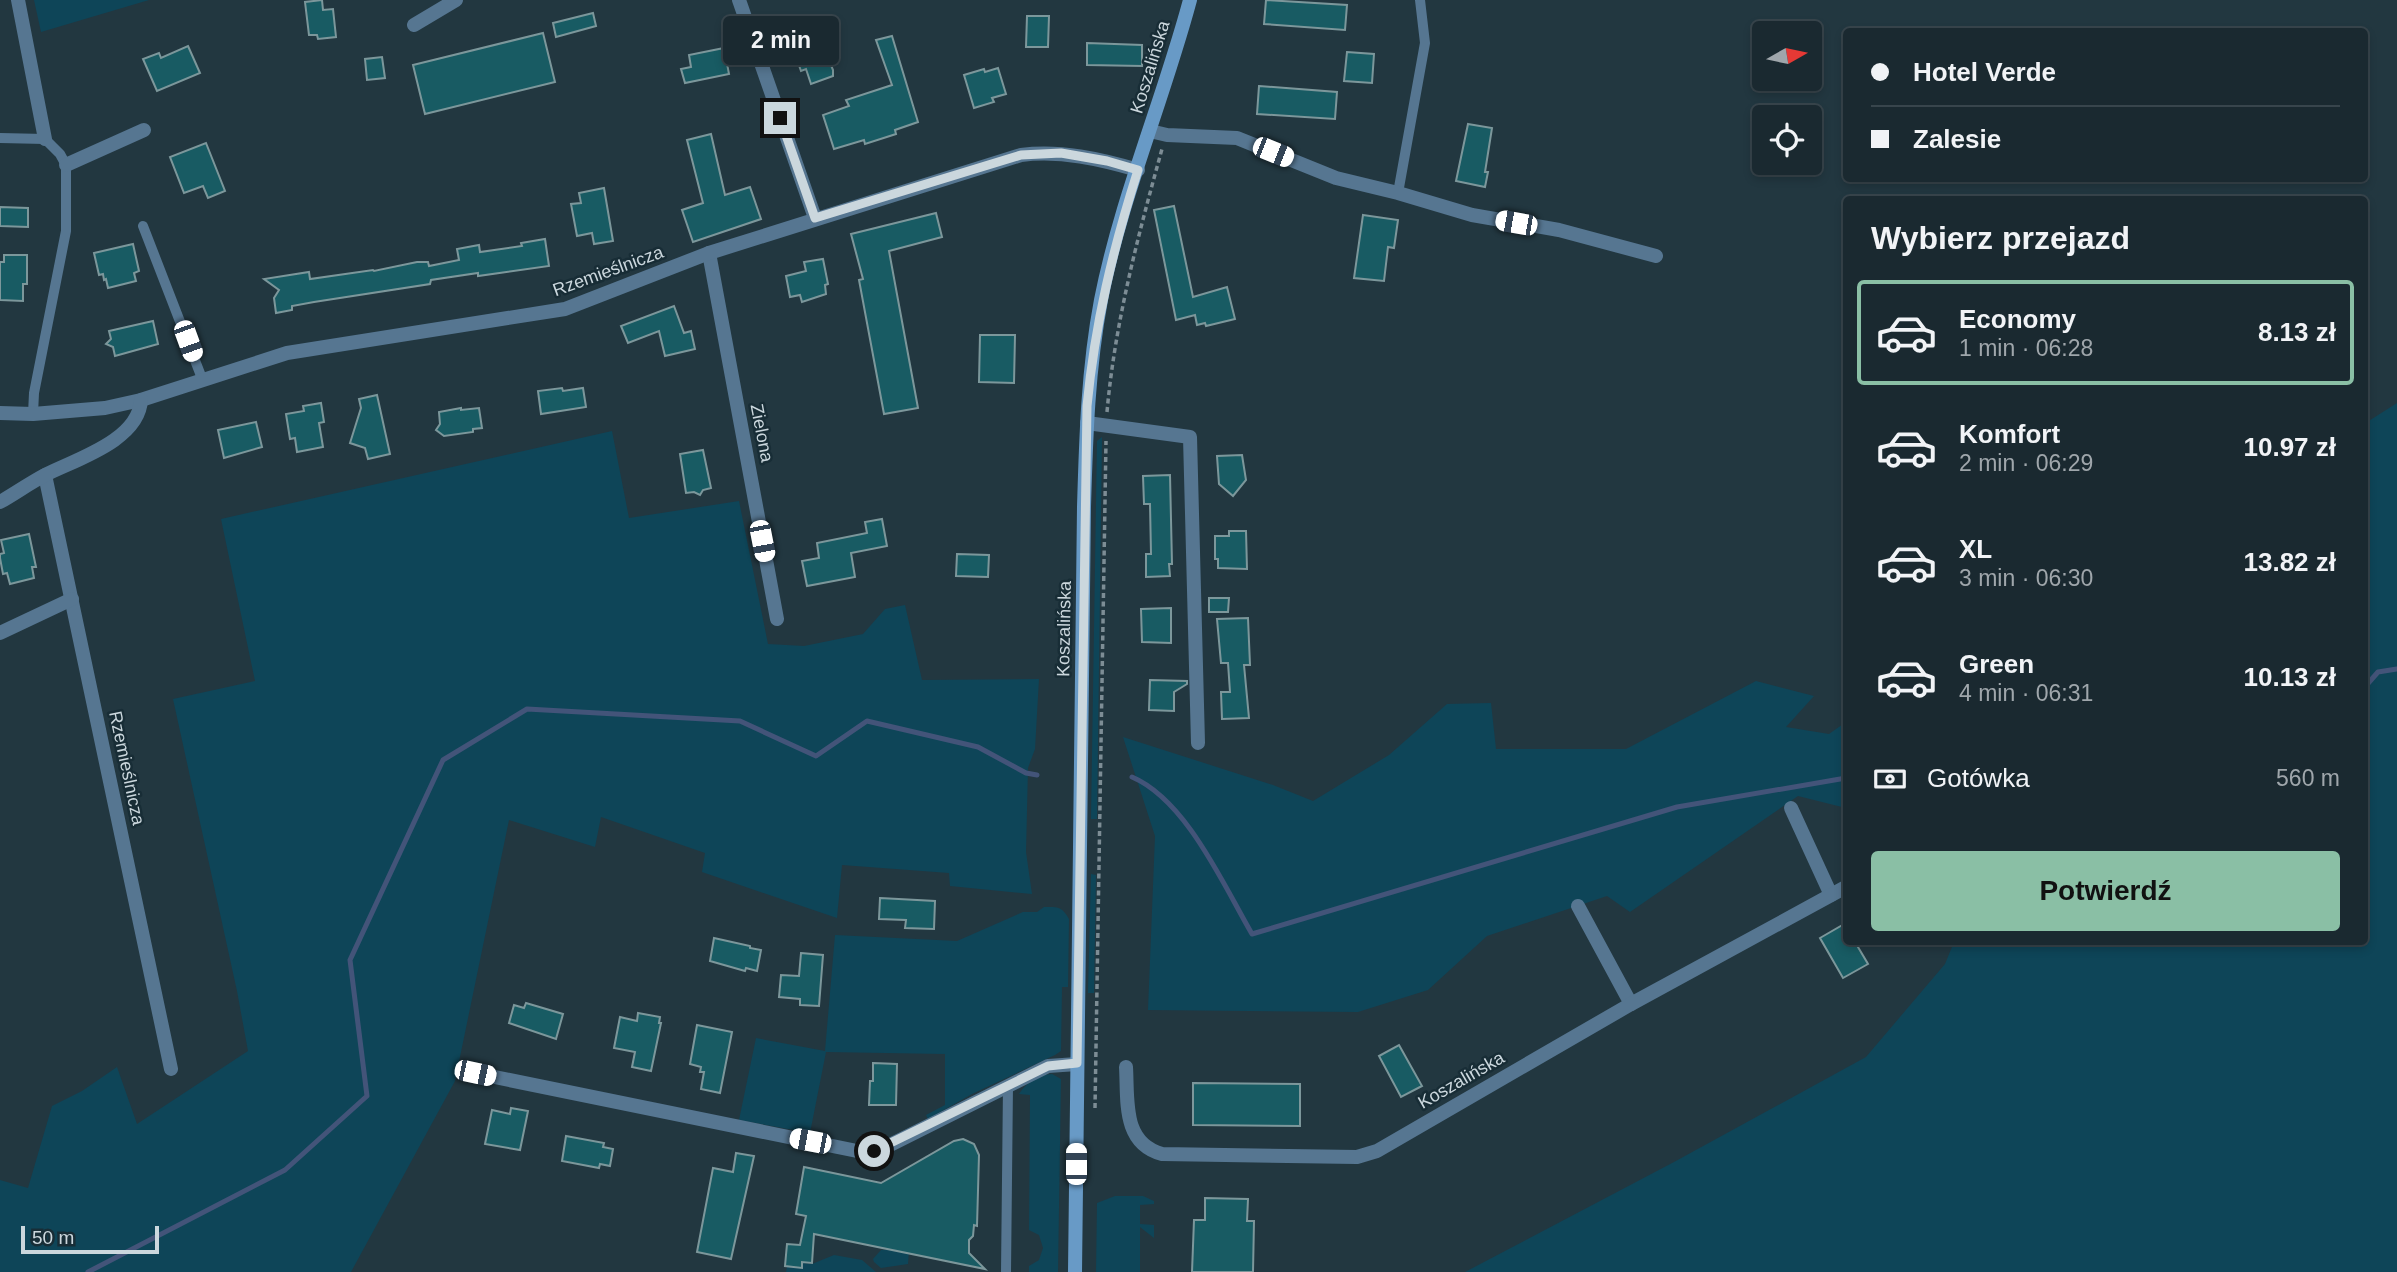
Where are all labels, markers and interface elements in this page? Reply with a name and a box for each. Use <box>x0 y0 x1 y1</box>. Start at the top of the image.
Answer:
callout: 2 min <box>722 17 838 66</box>
street label: Koszalińska <box>1126 17 1174 116</box>
north arrow <box>1752 21 1822 91</box>
map controls <box>1752 21 1822 175</box>
text: 2 min <box>751 27 811 53</box>
text: Hotel Verde <box>1913 57 2056 87</box>
route end <box>764 102 796 134</box>
button: locate <box>1752 105 1822 175</box>
text: Zalesie <box>1913 124 2001 154</box>
car <box>1250 134 1297 170</box>
car <box>1494 209 1539 237</box>
text: Wybierz przejazd <box>1871 220 2130 256</box>
street label: Rzemieślnicza <box>550 241 667 300</box>
icon: car <box>1875 301 1938 364</box>
text: Economy <box>1959 304 2076 334</box>
text: 8.13 zł <box>2258 317 2336 347</box>
car <box>171 318 206 364</box>
text: 1 min · 06:28 <box>1959 335 2093 361</box>
street label: Zielona <box>747 402 778 465</box>
icon: car <box>1875 416 1938 479</box>
text: Komfort <box>1959 419 2060 449</box>
text: 10.97 zł <box>2243 432 2336 462</box>
text: 2 min · 06:29 <box>1959 450 2093 476</box>
car <box>748 518 777 564</box>
icon: car <box>1875 531 1938 594</box>
text: XL <box>1959 534 1992 564</box>
text: 13.82 zł <box>2243 547 2336 577</box>
text: 3 min · 06:30 <box>1959 565 2093 591</box>
street label: Koszalińska <box>1053 580 1075 677</box>
icon: car <box>1875 646 1938 709</box>
text: Green <box>1959 649 2034 679</box>
text: 10.13 zł <box>2243 662 2336 692</box>
text: 4 min · 06:31 <box>1959 680 2093 706</box>
street label: Rzemieślnicza <box>105 709 149 828</box>
icon: cash <box>1871 760 1909 798</box>
text: Gotówka <box>1927 763 2030 793</box>
text: 560 m <box>2276 765 2340 791</box>
button: Potwierdź <box>1871 851 2340 931</box>
street label: Koszalińska <box>1414 1047 1508 1113</box>
car <box>453 1058 498 1088</box>
car <box>788 1127 833 1155</box>
route start <box>858 1135 890 1167</box>
car <box>1066 1143 1087 1185</box>
scale bar <box>21 1223 159 1255</box>
text: 50 m <box>32 1227 74 1248</box>

